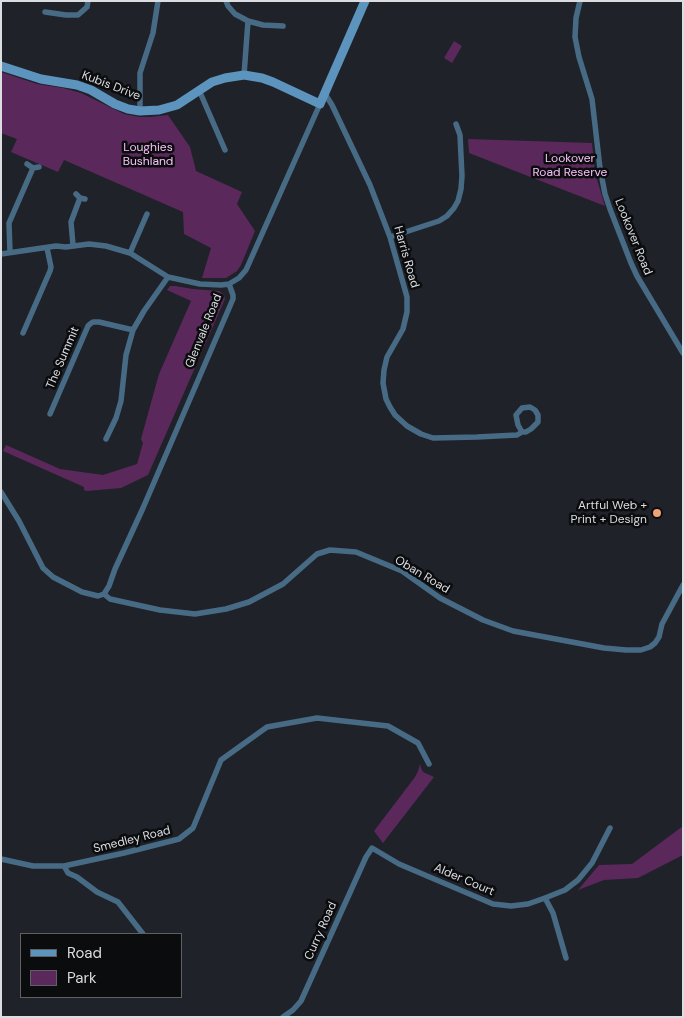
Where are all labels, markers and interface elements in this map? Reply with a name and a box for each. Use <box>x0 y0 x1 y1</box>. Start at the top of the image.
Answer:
street label: Kubis Drive <box>80 68 142 104</box>
park label: Loughies Bushland <box>123 141 173 169</box>
park label: Lookover Road Reserve <box>533 152 607 180</box>
street label: Lookover Road <box>611 197 655 277</box>
street label: Harris Road <box>390 224 422 290</box>
street label: Glenvale Road <box>183 292 225 370</box>
street label: The Summit <box>43 325 83 391</box>
place label: Artful Web + Print + Design <box>571 499 647 527</box>
marker: Artful Web + Print + Design <box>651 507 663 519</box>
street label: Oban Road <box>392 553 452 597</box>
street label: Smedley Road <box>92 823 172 857</box>
street label: Alder Court <box>432 861 496 899</box>
street label: Curry Road <box>302 900 340 962</box>
legend <box>20 933 182 998</box>
text: Road <box>67 943 102 963</box>
text: Park <box>67 968 97 988</box>

